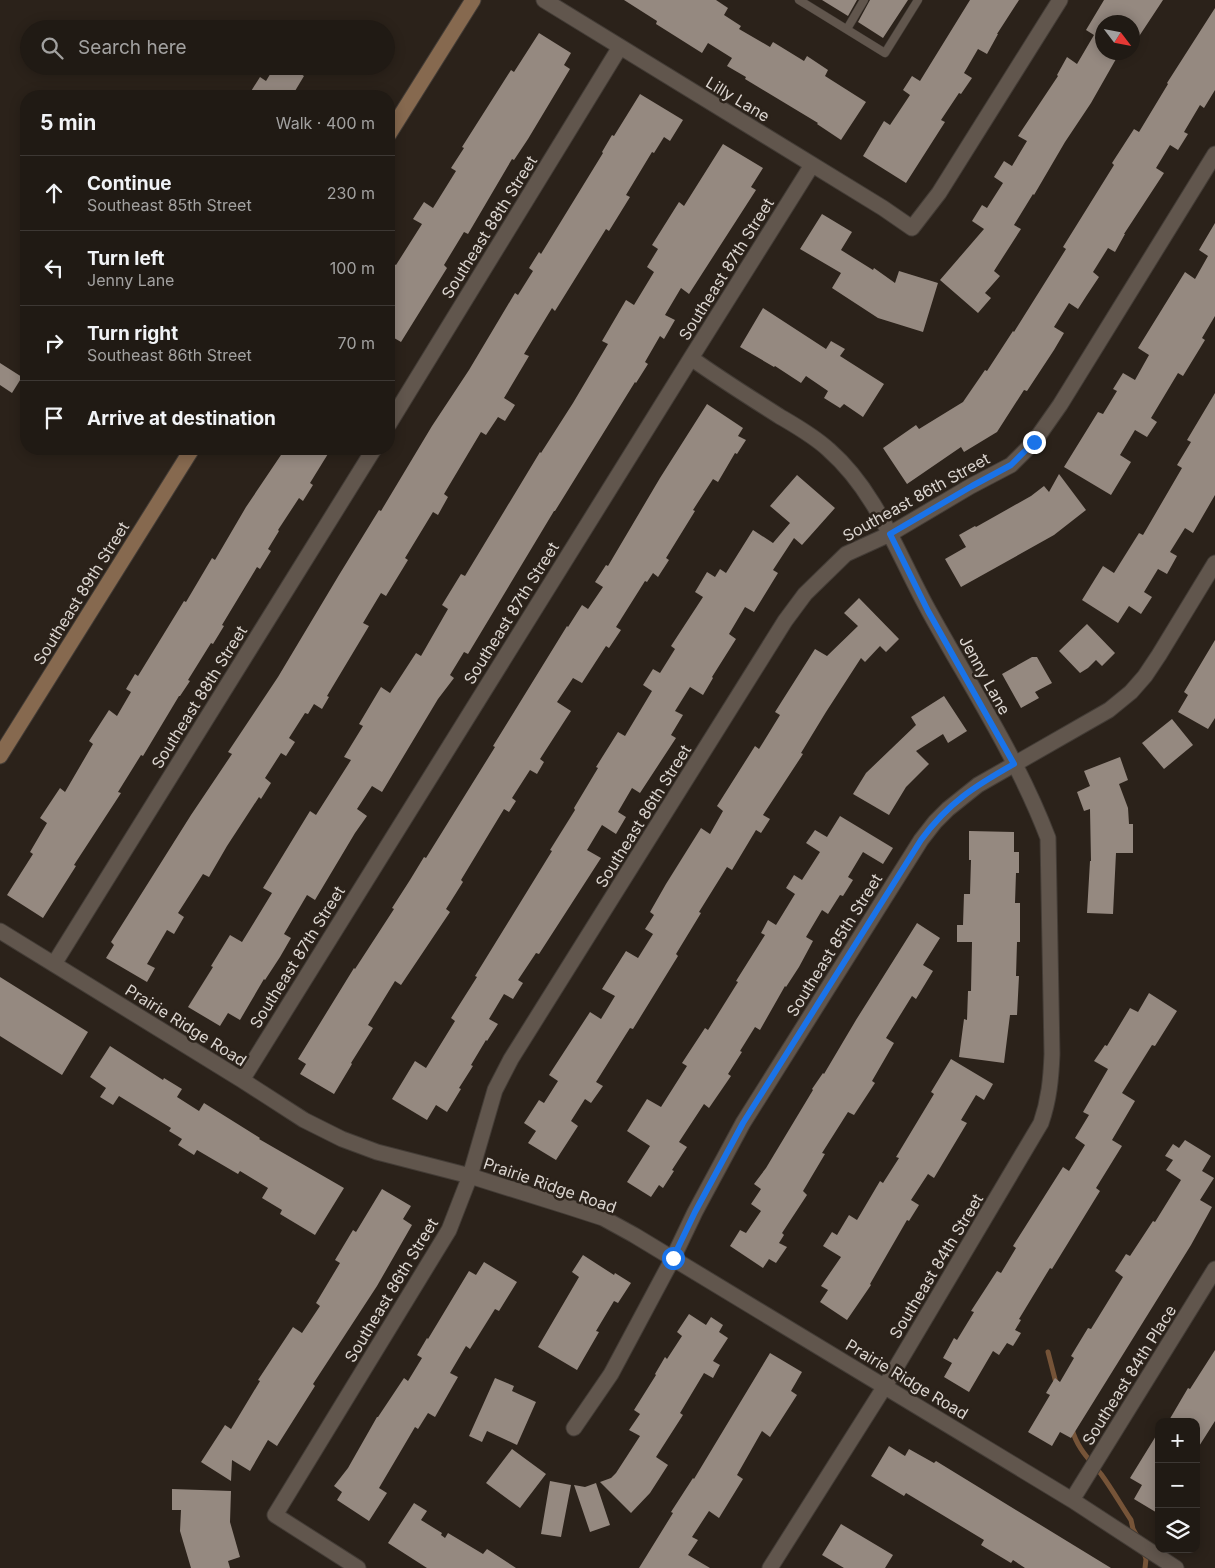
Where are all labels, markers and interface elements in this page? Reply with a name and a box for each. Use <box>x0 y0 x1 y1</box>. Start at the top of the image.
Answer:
north arrow <box>1095 15 1140 60</box>
search box <box>20 20 395 75</box>
icon: search <box>38 34 66 62</box>
text: Search here <box>78 36 187 59</box>
street label: Lilly Lane <box>702 72 774 126</box>
text: 5 min <box>40 110 96 135</box>
text: Walk · 400 m <box>276 113 375 133</box>
street label: Southeast 88th Street <box>437 152 541 302</box>
text: Continue <box>87 172 172 195</box>
icon: ahead <box>40 179 68 207</box>
text: 230 m <box>327 183 375 203</box>
street label: Southeast 87th Street <box>674 194 778 344</box>
text: Southeast 85th Street <box>87 195 252 215</box>
text: Turn left <box>87 247 165 270</box>
icon: left <box>40 254 68 282</box>
text: 100 m <box>330 258 375 278</box>
text: Jenny Lane <box>87 270 174 290</box>
text: Turn right <box>87 322 178 345</box>
icon: right <box>40 329 68 357</box>
text: 70 m <box>338 333 375 353</box>
text: Southeast 86th Street <box>87 345 252 365</box>
icon: arrive <box>40 404 68 432</box>
text: Arrive at destination <box>87 407 276 430</box>
route end <box>1023 431 1046 454</box>
street label: Southeast 86th Street <box>839 448 993 546</box>
street label: Southeast 89th Street <box>29 518 133 668</box>
street label: Southeast 87th Street <box>459 538 563 688</box>
street label: Southeast 88th Street <box>147 622 251 772</box>
street label: Jenny Lane <box>955 632 1015 718</box>
street label: Southeast 86th Street <box>591 741 695 891</box>
street label: Southeast 85th Street <box>782 870 886 1020</box>
street label: Southeast 87th Street <box>245 882 349 1032</box>
street label: Prairie Ridge Road <box>122 980 250 1070</box>
street label: Prairie Ridge Road <box>481 1153 619 1217</box>
street label: Southeast 84th Street <box>885 1190 987 1342</box>
street label: Southeast 86th Street <box>340 1214 442 1366</box>
route start <box>662 1247 685 1270</box>
street label: Southeast 84th Place <box>1078 1301 1180 1449</box>
street label: Prairie Ridge Road <box>842 1335 972 1423</box>
map controls <box>1155 1418 1200 1553</box>
button: + <box>1155 1418 1200 1463</box>
button: − <box>1155 1463 1200 1508</box>
button: layers <box>1155 1508 1200 1553</box>

